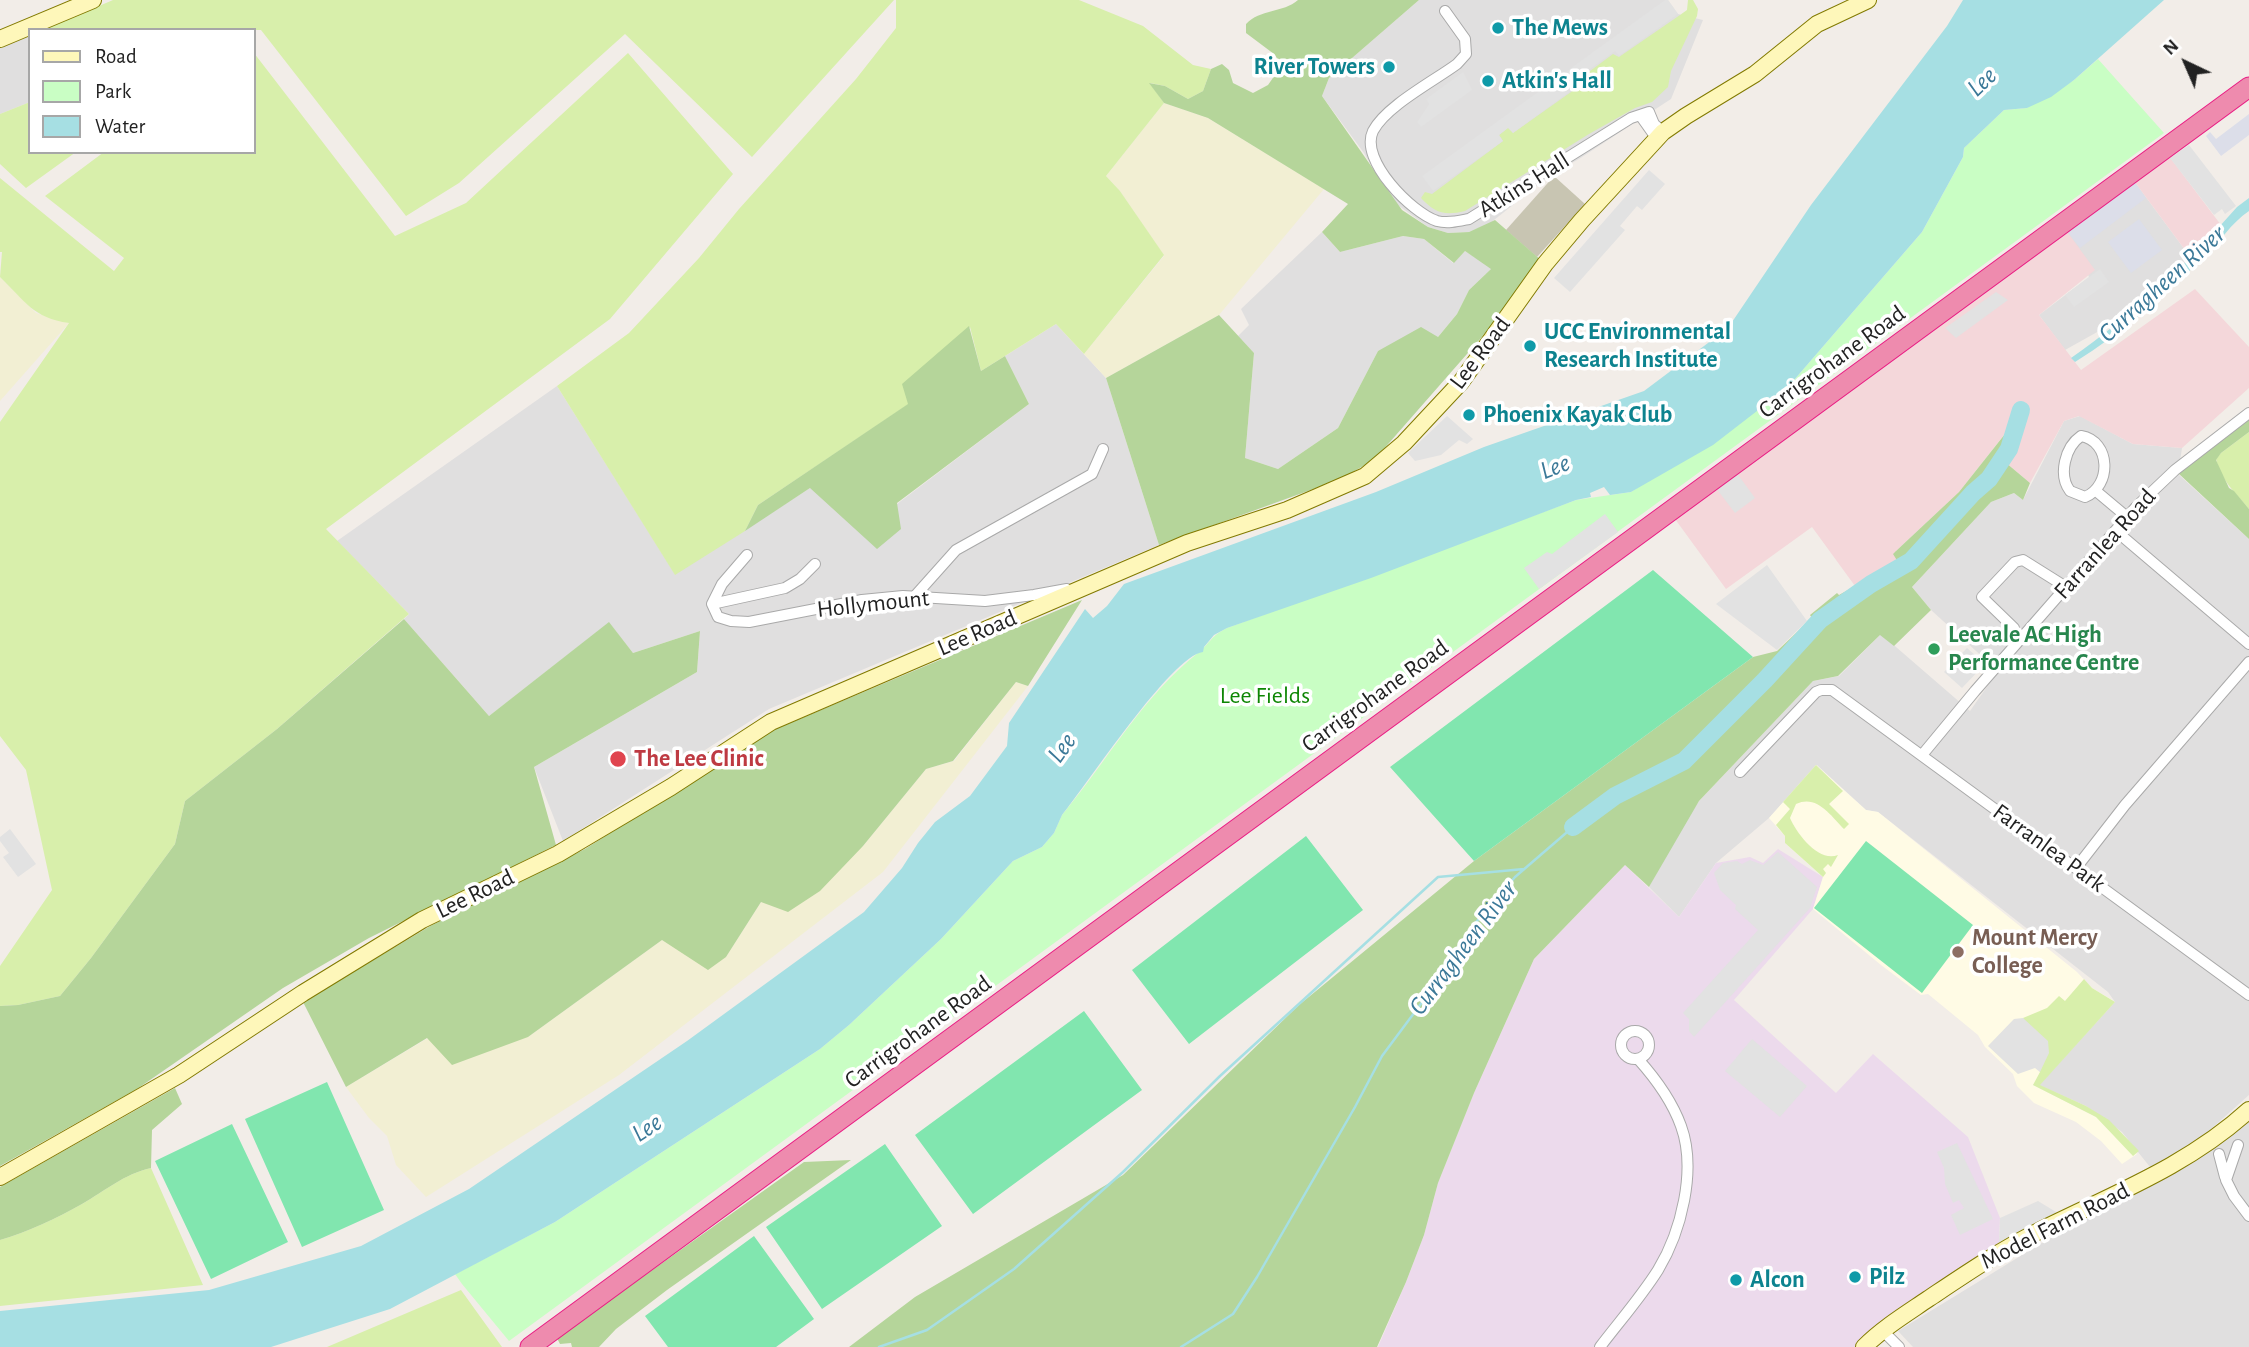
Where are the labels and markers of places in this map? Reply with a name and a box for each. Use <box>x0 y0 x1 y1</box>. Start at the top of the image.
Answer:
place label: The Mews <box>1512 14 1608 42</box>
marker: The Mews <box>1490 20 1506 36</box>
place label: River Towers <box>1253 53 1375 81</box>
marker: River Towers <box>1381 59 1397 75</box>
place label: Atkin's Hall <box>1502 67 1612 95</box>
marker: Atkin's Hall <box>1480 73 1496 89</box>
place label: UCC Environmental Research Institute <box>1544 318 1731 374</box>
marker: UCC Environmental Research Institute <box>1522 338 1538 354</box>
place label: Phoenix Kayak Club <box>1483 401 1672 429</box>
marker: Phoenix Kayak Club <box>1461 407 1477 423</box>
place label: Leevale AC High Performance Centre <box>1948 621 2139 677</box>
marker: Leevale AC High Performance Centre <box>1926 641 1942 657</box>
place label: The Lee Clinic <box>634 745 764 773</box>
marker: The Lee Clinic <box>608 749 628 769</box>
place label: Mount Mercy College <box>1972 924 2098 980</box>
marker: Mount Mercy College <box>1950 944 1966 960</box>
place label: Pilz <box>1869 1263 1905 1291</box>
place label: Alcon <box>1750 1266 1805 1294</box>
marker: Pilz <box>1847 1269 1863 1285</box>
marker: Alcon <box>1728 1272 1744 1288</box>

